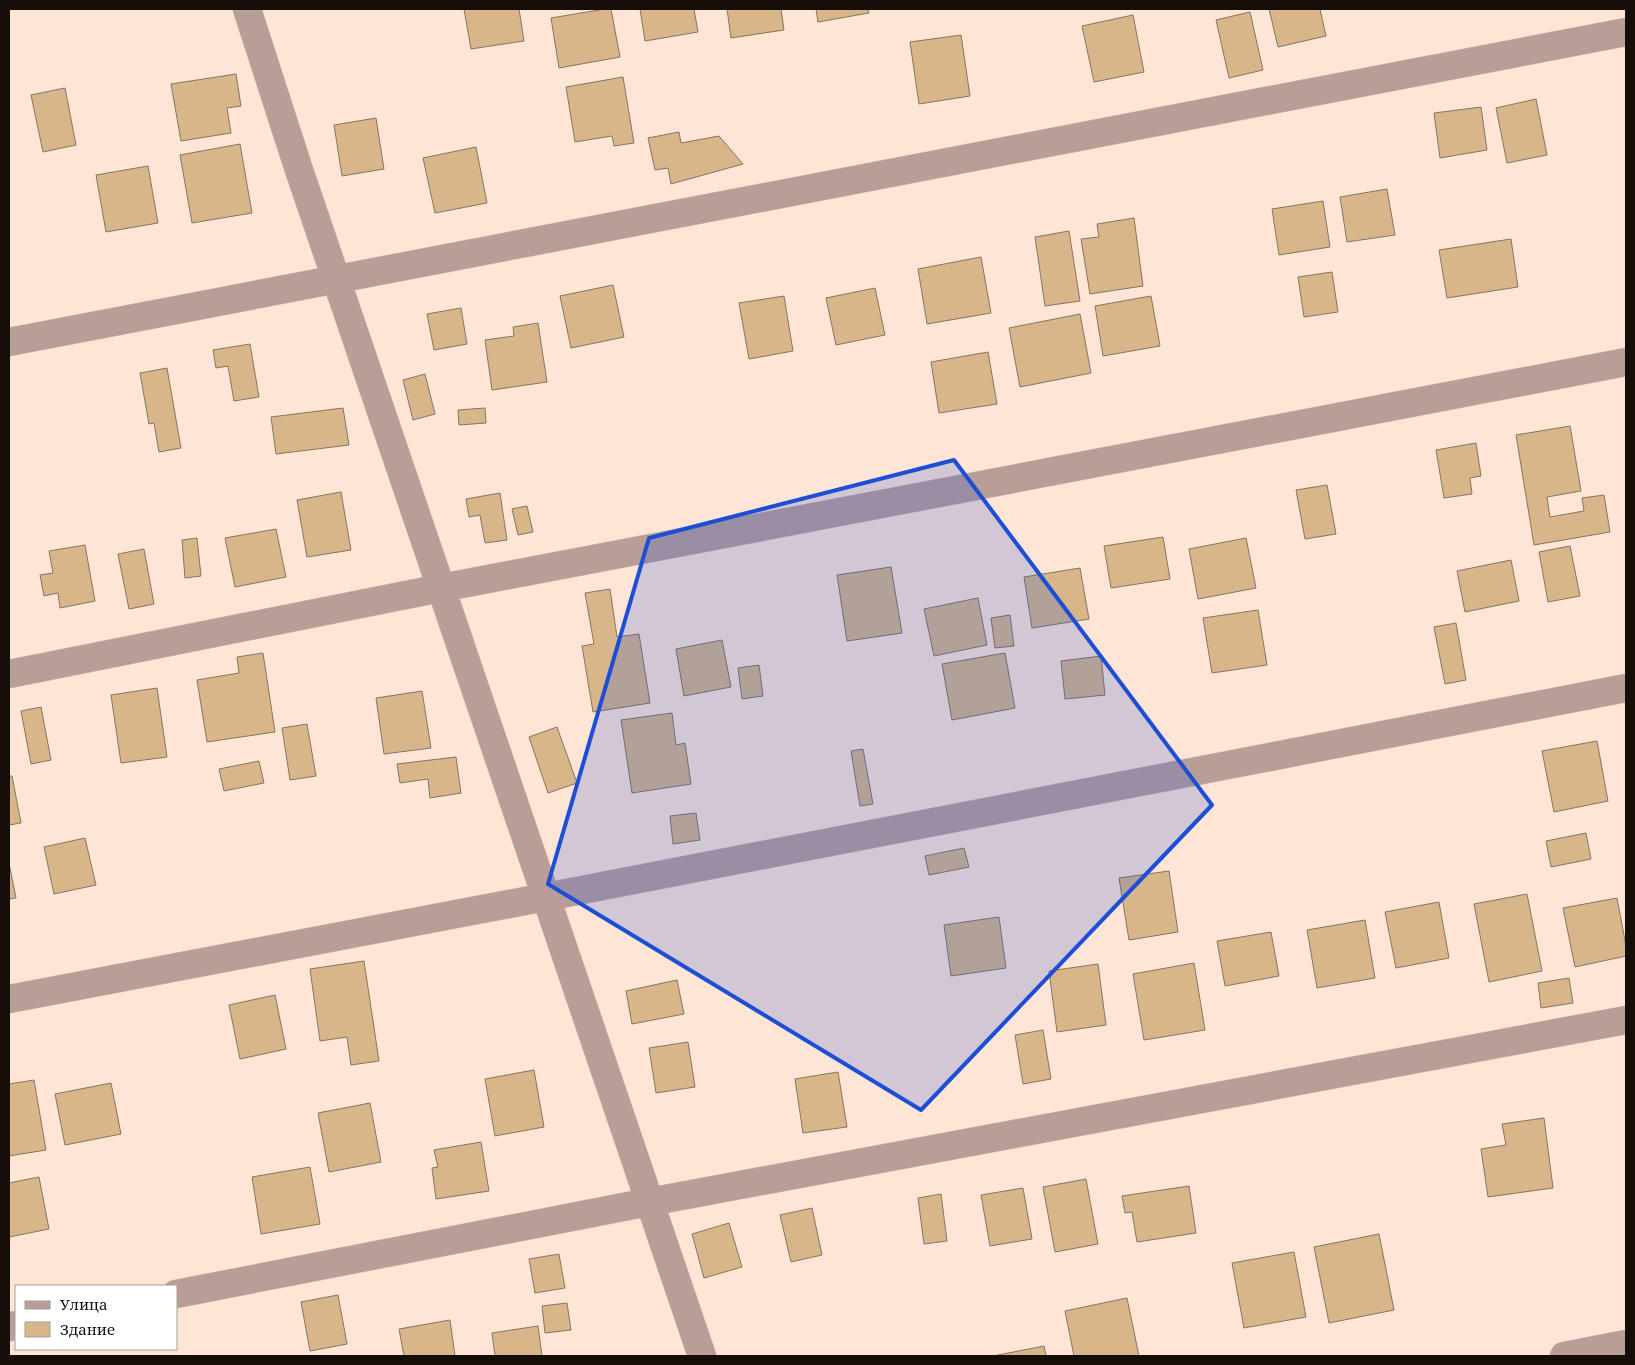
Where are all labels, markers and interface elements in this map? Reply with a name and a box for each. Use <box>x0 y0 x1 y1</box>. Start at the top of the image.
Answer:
legend <box>15 1285 178 1350</box>
text: Улица <box>60 1294 108 1314</box>
text: Здание <box>60 1319 115 1339</box>

